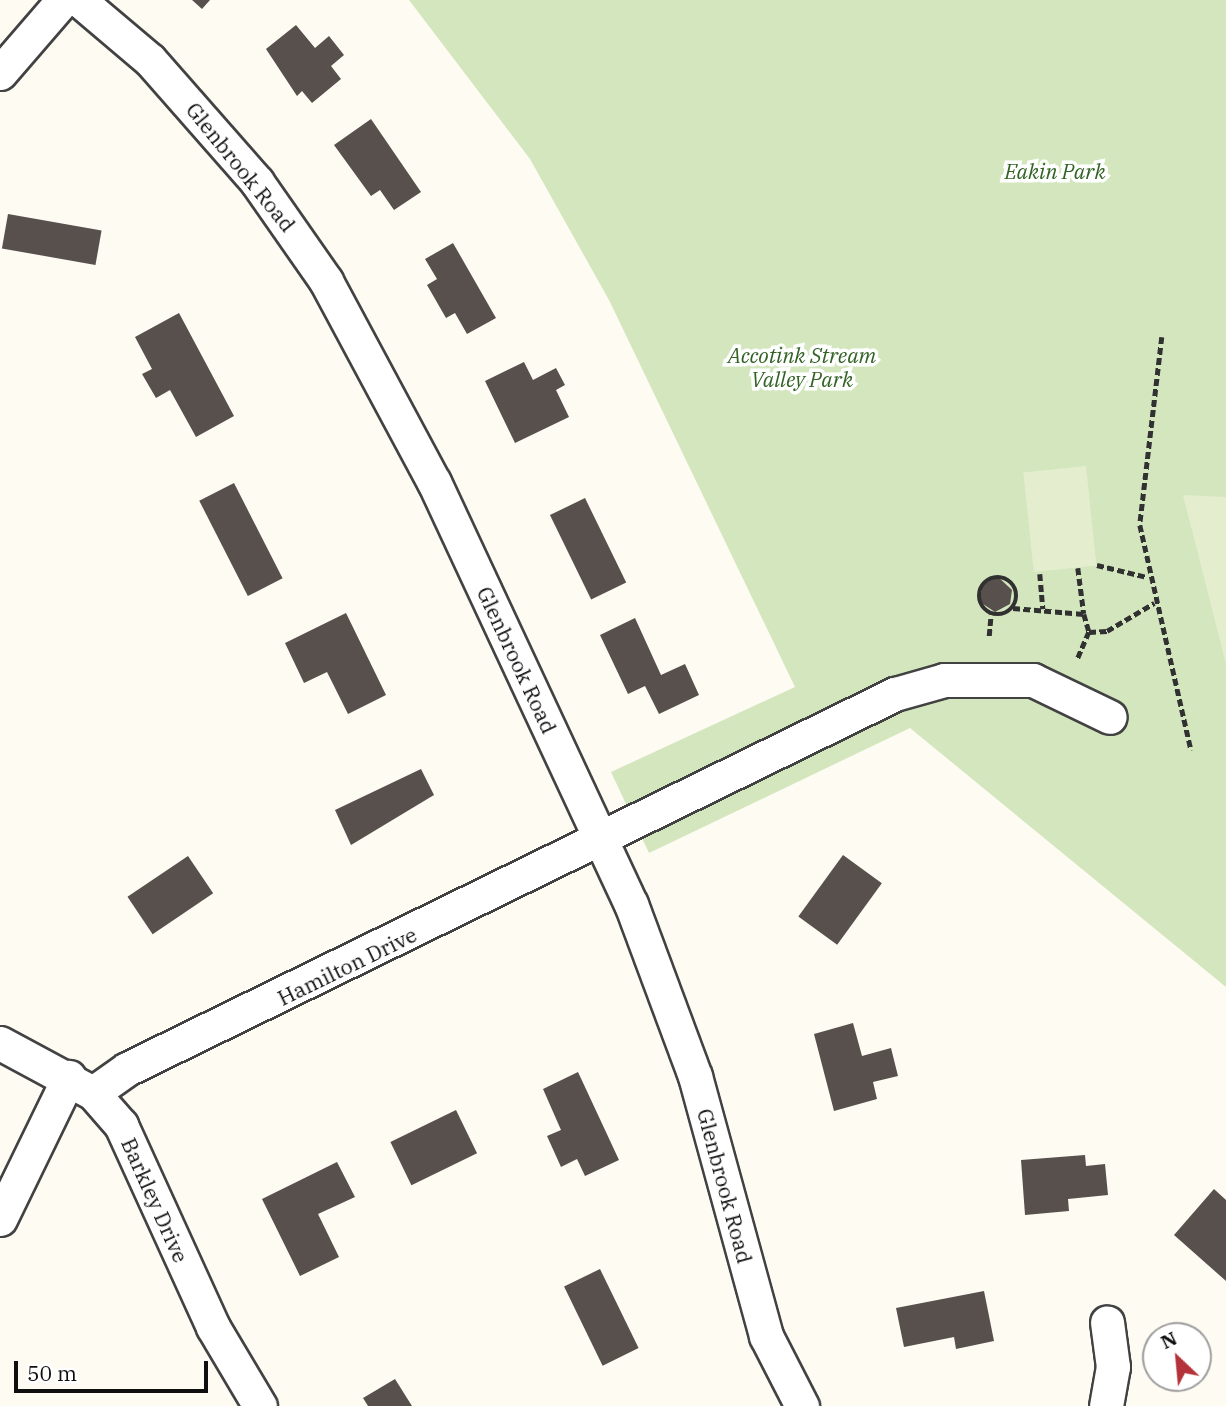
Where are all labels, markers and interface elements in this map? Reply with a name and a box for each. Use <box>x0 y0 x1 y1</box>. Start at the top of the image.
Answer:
street label: Glenbrook Road <box>181 97 301 237</box>
park label: Eakin Park <box>1004 158 1106 184</box>
park label: Accotink Stream Valley Park <box>728 342 876 392</box>
street label: Glenbrook Road <box>472 583 562 737</box>
street label: Hamilton Drive <box>273 921 421 1011</box>
street label: Glenbrook Road <box>692 1106 758 1266</box>
street label: Barkley Drive <box>116 1134 194 1266</box>
north arrow <box>1142 1322 1212 1392</box>
text: N <box>1157 1326 1181 1354</box>
scale bar <box>18 1346 212 1390</box>
text: 50 m <box>27 1359 77 1387</box>

